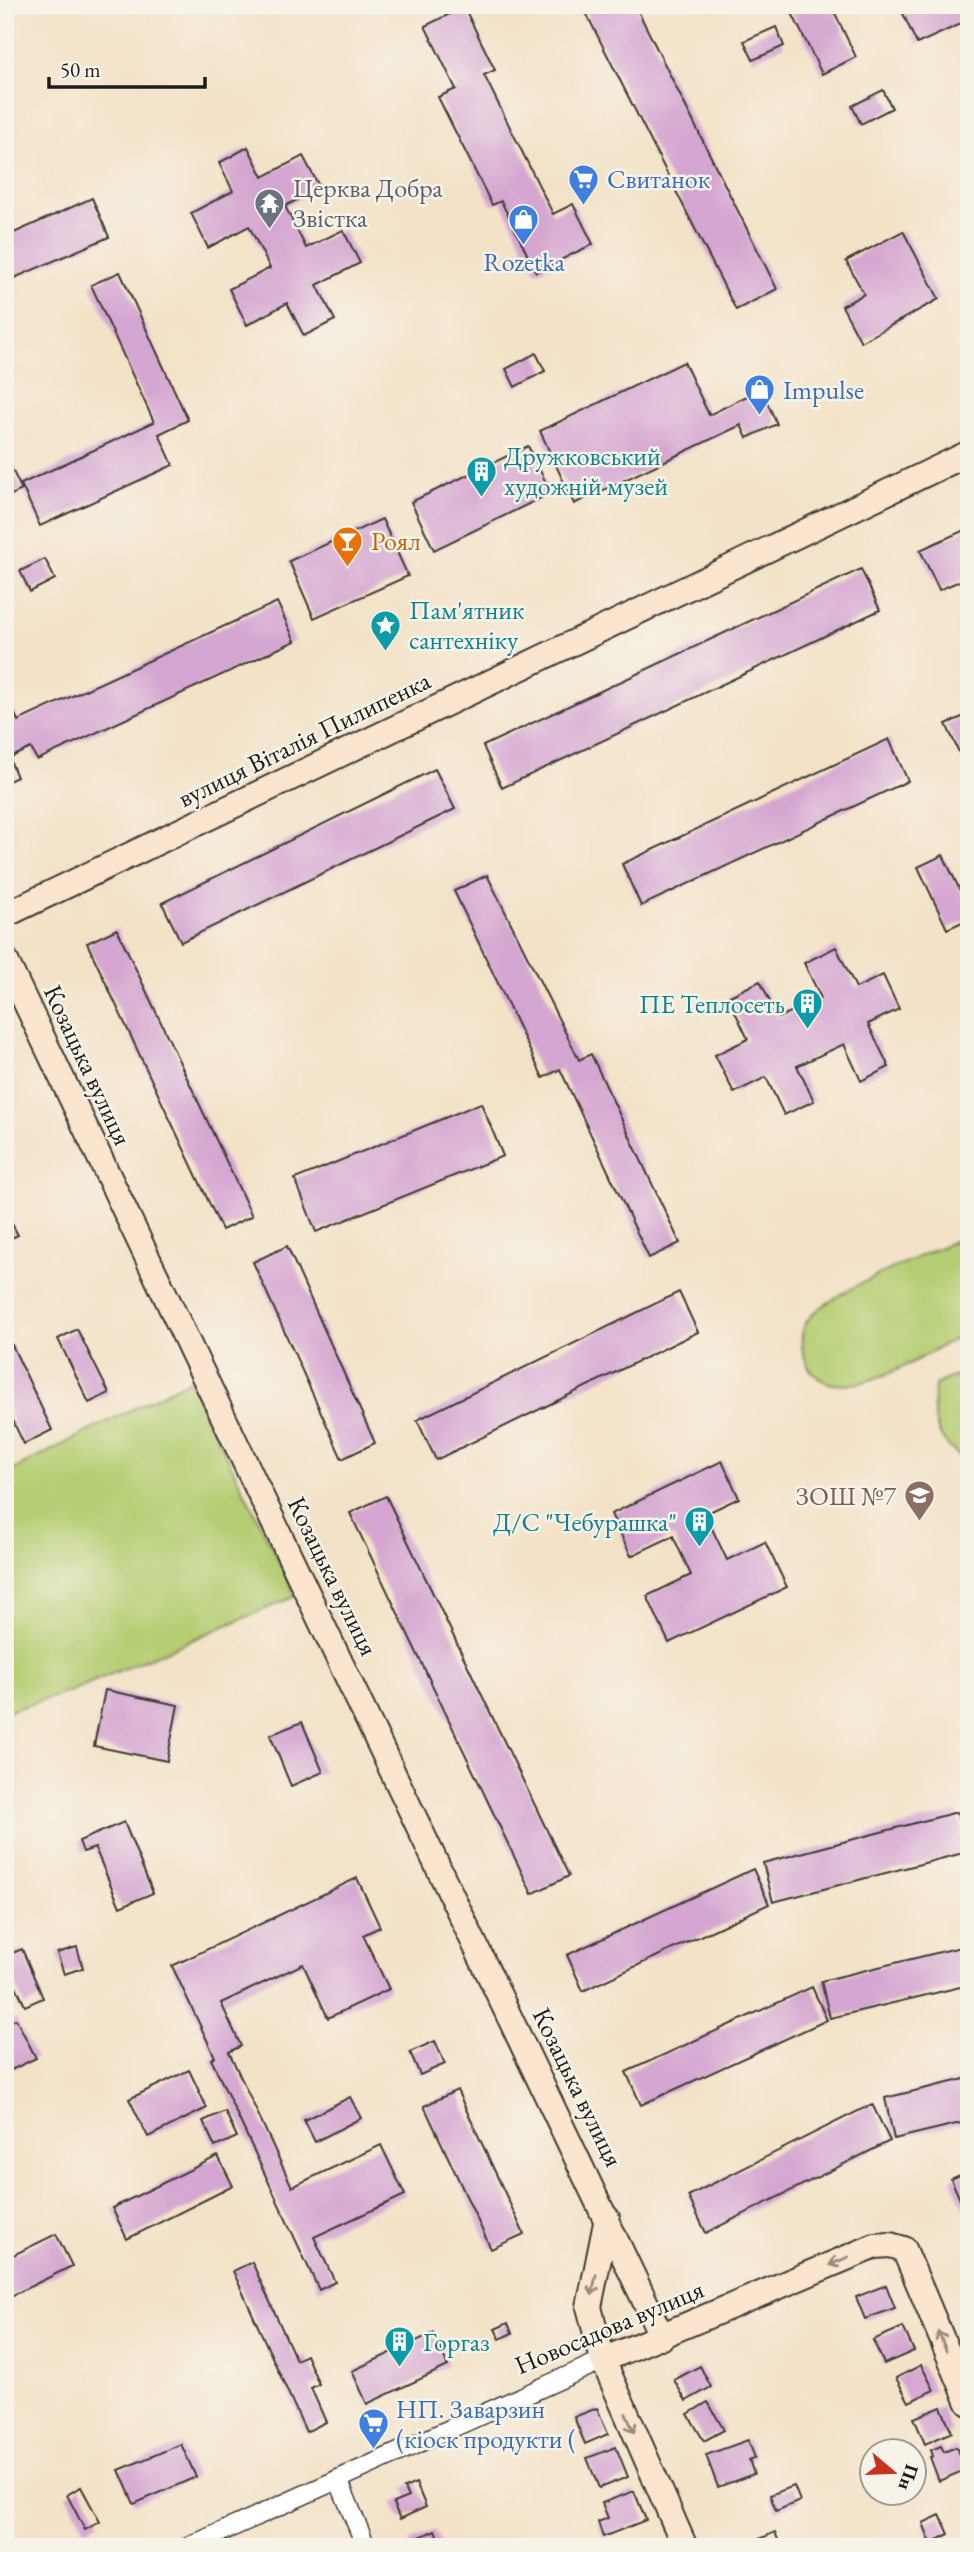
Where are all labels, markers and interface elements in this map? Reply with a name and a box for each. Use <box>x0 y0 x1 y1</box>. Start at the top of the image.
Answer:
scale bar <box>49 46 205 90</box>
text: 50 m <box>60 56 101 83</box>
supermarket icon: Свитанок <box>567 162 601 206</box>
place label: Свитанок <box>607 162 711 196</box>
place label: Церква Добра Звістка <box>293 171 443 235</box>
temple icon: Церква Добра Звістка <box>253 186 287 230</box>
shop icon: Rozetka <box>507 202 541 246</box>
place label: Rozetka <box>483 245 565 279</box>
shop icon: Impulse <box>743 373 777 417</box>
place label: Impulse <box>783 373 864 407</box>
place label: Дружковський художній музей <box>504 439 668 503</box>
building icon: Дружковський художній музей <box>464 454 498 498</box>
bar icon: Роял <box>331 524 365 568</box>
place label: Роял <box>371 524 421 558</box>
place label: Пам'ятник сантехніку <box>409 593 525 657</box>
place icon: Пам'ятник сантехніку <box>369 608 403 652</box>
street label: вулиця Віталія Пилипенка <box>172 663 436 815</box>
street label: Козацька вулиця <box>36 979 140 1151</box>
place label: ПЕ Теплосеть <box>639 987 785 1021</box>
building icon: ПЕ Теплосеть <box>791 987 825 1031</box>
place label: ЗОШ №7 <box>796 1479 897 1513</box>
school or university icon: ЗОШ №7 <box>902 1479 936 1523</box>
street label: Козацька вулиця <box>280 1491 386 1661</box>
place label: Д/С "Чебурашка" <box>493 1505 677 1539</box>
building icon: Д/С "Чебурашка" <box>683 1505 717 1549</box>
street label: Козацька вулиця <box>525 2002 631 2172</box>
one-way arrow <box>829 2256 851 2269</box>
street label: Новосадова вулиця <box>509 2272 709 2382</box>
one-way arrow <box>586 2273 600 2296</box>
building icon: Горгаз <box>383 2325 417 2369</box>
place label: Горгаз <box>423 2325 490 2359</box>
one-way arrow <box>935 2330 948 2352</box>
place label: НП. Заварзин (кіоск продукти ( <box>396 2392 576 2456</box>
supermarket icon: НП. Заварзин (кіоск продукти ( <box>356 2407 390 2451</box>
one-way arrow <box>624 2412 637 2433</box>
north arrow <box>858 2436 928 2506</box>
text: Пн <box>893 2461 925 2494</box>

